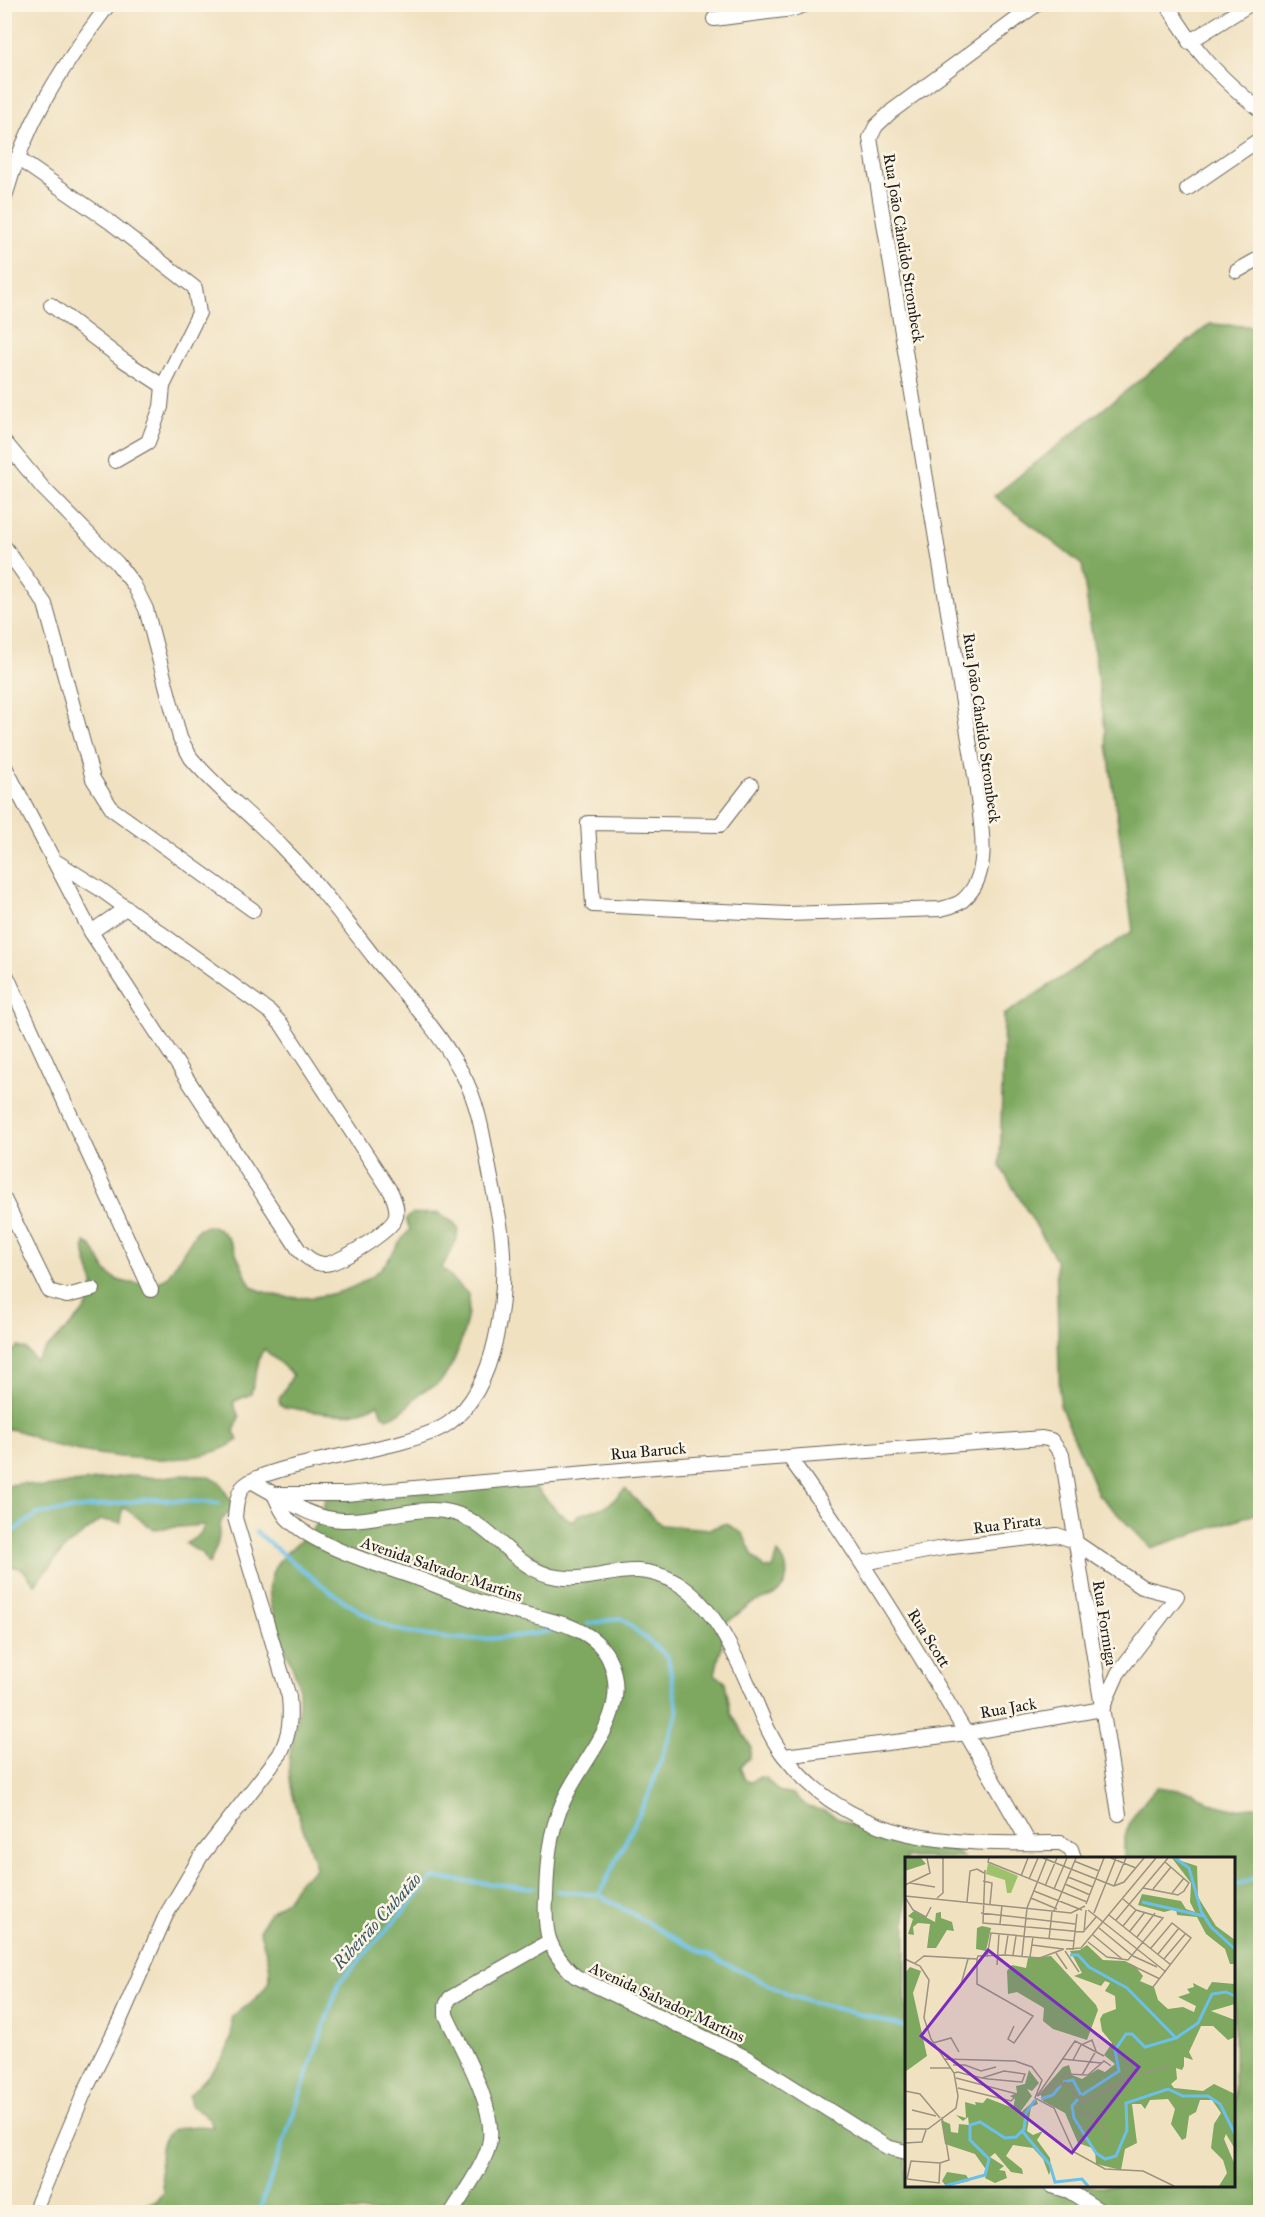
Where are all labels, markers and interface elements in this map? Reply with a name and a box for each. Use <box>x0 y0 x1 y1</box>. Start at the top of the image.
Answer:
street label: Rua João Cândido Strombeck <box>879 152 928 345</box>
street label: Rua João Cândido Strombeck <box>958 632 1005 825</box>
street label: Rua Baruck <box>609 1438 687 1464</box>
street label: Rua Pirata <box>972 1510 1042 1538</box>
street label: Avenida Salvador Martins <box>358 1532 525 1606</box>
street label: Rua Formiga <box>1088 1579 1121 1667</box>
street label: Rua Scott <box>904 1605 955 1671</box>
street label: Rua Jack <box>978 1694 1038 1723</box>
inset map <box>905 1857 1235 2187</box>
water label: Ribeirão Cubatão <box>327 1868 426 1975</box>
street label: Avenida Salvador Martins <box>585 1957 748 2046</box>

